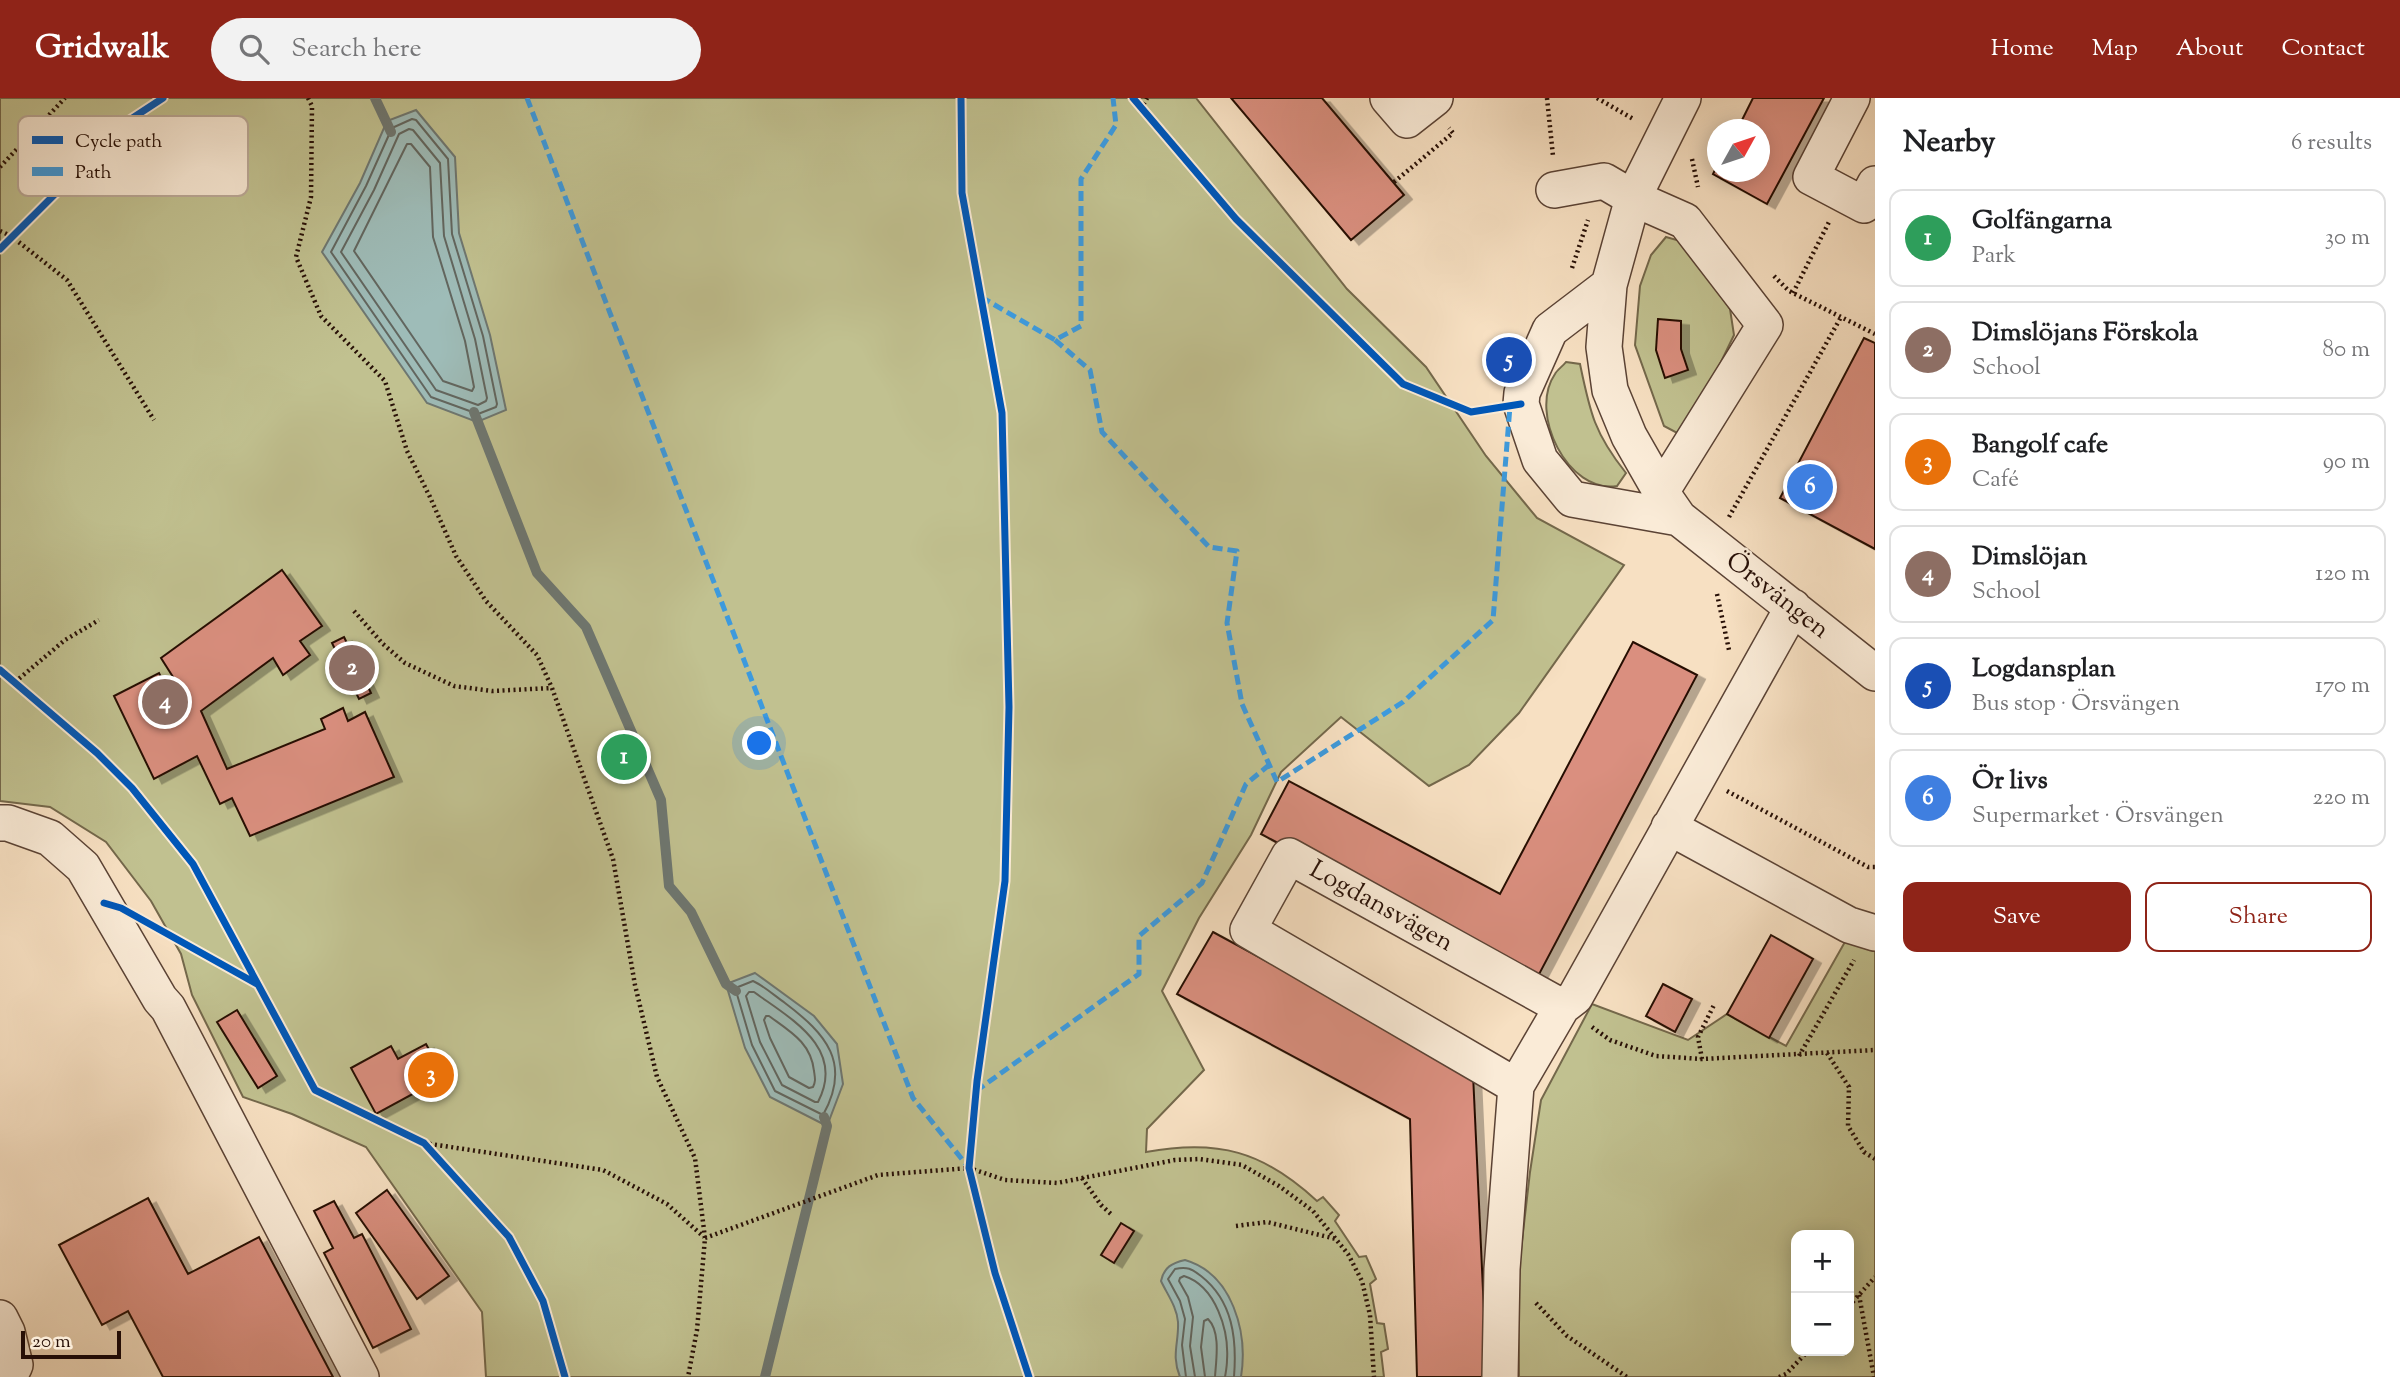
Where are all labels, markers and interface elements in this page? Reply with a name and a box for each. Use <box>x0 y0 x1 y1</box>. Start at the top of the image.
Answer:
search box <box>211 18 701 81</box>
text: Gridwalk <box>35 25 169 73</box>
icon: search <box>235 30 273 68</box>
text: Search here <box>291 31 422 68</box>
text: Home <box>1991 32 2054 66</box>
text: Map <box>2092 32 2138 66</box>
text: About <box>2176 32 2243 66</box>
text: Contact <box>2281 32 2365 66</box>
legend <box>18 116 248 196</box>
north arrow <box>1707 119 1770 182</box>
text: Nearby <box>1903 122 1995 165</box>
text: 6 results <box>2291 127 2372 160</box>
text: Cycle path <box>75 129 162 156</box>
text: Path <box>75 160 112 187</box>
text: Golfängarna <box>1972 203 2112 240</box>
text: 1 <box>1924 222 1932 255</box>
text: 30 m <box>2325 222 2370 255</box>
text: Park <box>1972 240 2016 273</box>
text: Dimslöjans Förskola <box>1972 315 2198 352</box>
pin: 5 <box>1486 334 1532 386</box>
text: 2 <box>1923 334 1933 367</box>
text: 80 m <box>2322 334 2370 367</box>
text: School <box>1972 352 2041 385</box>
text: Bangolf cafe <box>1972 427 2108 464</box>
text: 3 <box>1923 446 1933 479</box>
text: 90 m <box>2323 446 2370 479</box>
pin: 6 <box>1787 461 1833 513</box>
text: Café <box>1972 464 2019 497</box>
text: Dimslöjan <box>1972 539 2087 576</box>
street label: Örsvängen <box>1717 544 1837 648</box>
text: 4 <box>1922 558 1934 591</box>
text: 120 m <box>2315 558 2370 591</box>
text: School <box>1972 576 2041 609</box>
pin: 2 <box>329 642 375 694</box>
text: Logdansplan <box>1972 651 2116 688</box>
text: 5 <box>1924 670 1932 703</box>
text: 170 m <box>2315 670 2370 703</box>
pin: 4 <box>142 676 188 728</box>
text: Bus stop · Örsvängen <box>1972 688 2180 721</box>
your location <box>742 726 776 760</box>
pin: 1 <box>601 731 647 783</box>
text: Ör livs <box>1972 763 2048 800</box>
text: 6 <box>1922 782 1934 815</box>
text: 220 m <box>2312 782 2370 815</box>
text: Supermarket · Örsvängen <box>1972 800 2224 833</box>
street label: Logdansvägen <box>1302 852 1460 962</box>
button: Save <box>1903 882 2131 952</box>
button: Share <box>2145 882 2372 952</box>
pin: 3 <box>408 1049 454 1101</box>
map controls <box>1791 1230 1854 1356</box>
button: + <box>1791 1230 1854 1293</box>
button: − <box>1791 1293 1854 1356</box>
scale bar <box>21 1328 121 1360</box>
text: 20 m <box>32 1329 71 1356</box>

